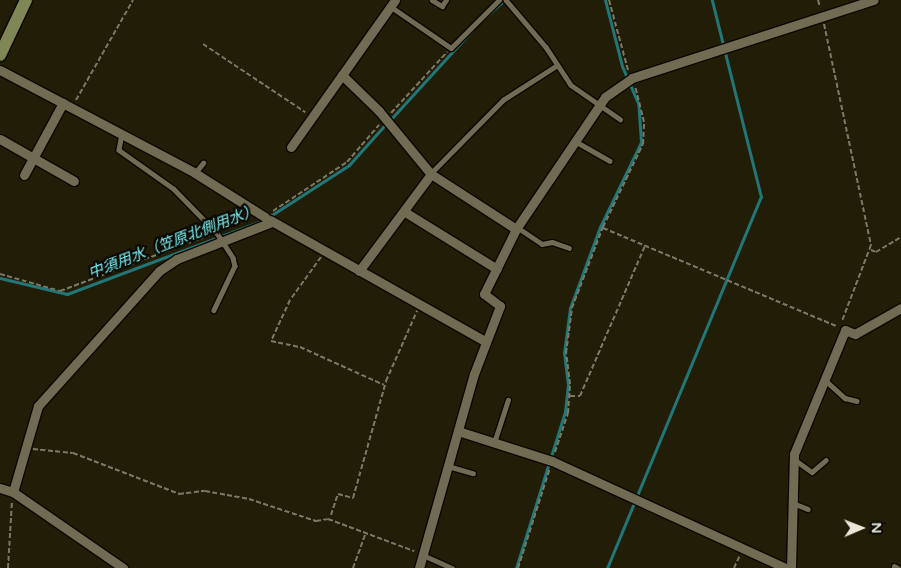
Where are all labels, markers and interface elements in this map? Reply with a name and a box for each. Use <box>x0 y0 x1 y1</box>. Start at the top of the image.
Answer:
water label: 中須用水（笠原北側用水） <box>86 201 260 283</box>
north arrow <box>836 503 886 553</box>
text: N <box>868 522 885 534</box>

